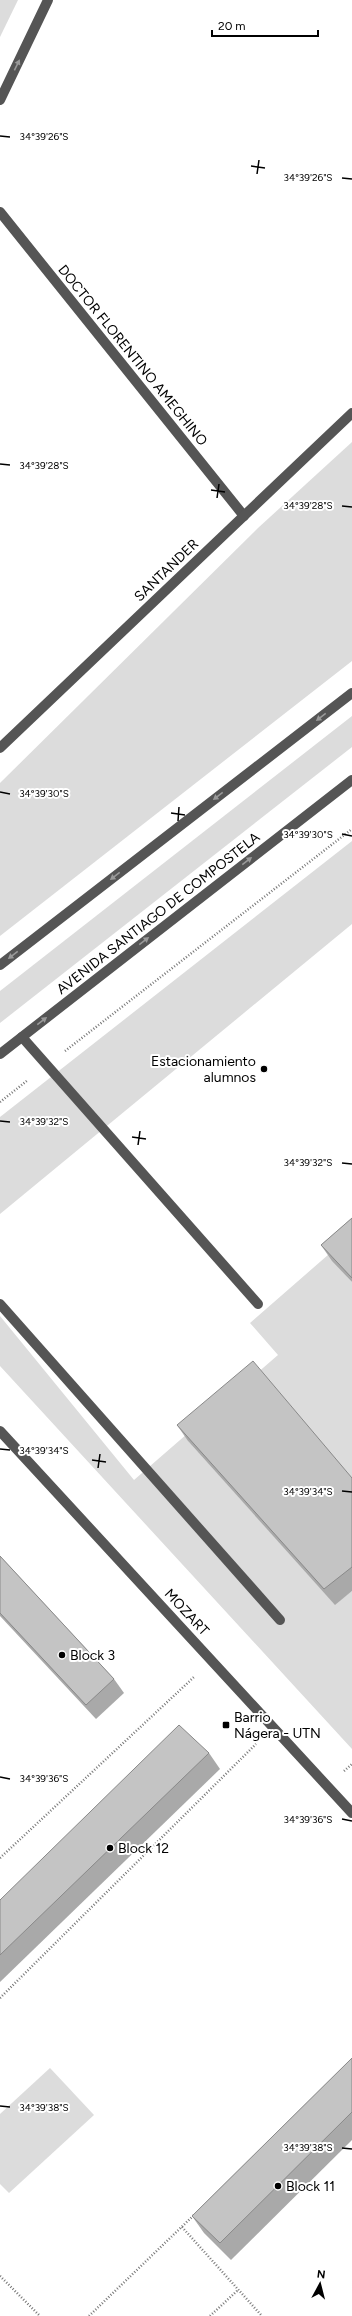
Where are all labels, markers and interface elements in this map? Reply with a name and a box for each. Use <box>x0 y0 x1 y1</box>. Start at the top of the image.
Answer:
scale bar <box>212 12 318 38</box>
text: 20 m <box>218 19 246 33</box>
one-way arrow <box>14 59 20 70</box>
text: 34°39'26"S <box>19 130 69 143</box>
text: 34°39'26"S <box>283 171 333 184</box>
street label: DOCTOR FLORENTINO AMEGHINO <box>54 261 211 449</box>
text: 34°39'28"S <box>19 459 69 472</box>
text: 34°39'28"S <box>283 499 333 512</box>
street label: SANTANDER <box>131 535 202 605</box>
one-way arrow <box>316 713 327 721</box>
text: 34°39'30"S <box>19 787 69 800</box>
one-way arrow <box>213 792 224 801</box>
street label: AVENIDA SANTIAGO DE COMPOSTELA <box>53 828 264 998</box>
text: 34°39'30"S <box>283 828 333 841</box>
one-way arrow <box>241 857 252 866</box>
one-way arrow <box>110 872 121 880</box>
one-way arrow <box>139 937 150 946</box>
one-way arrow <box>7 951 18 960</box>
one-way arrow <box>36 1017 47 1025</box>
place label: Estacionamiento alumnos <box>151 1053 256 1086</box>
marker: Estacionamiento alumnos <box>259 1064 269 1074</box>
text: 34°39'32"S <box>20 1115 68 1128</box>
text: 34°39'32"S <box>284 1156 332 1169</box>
text: 34°39'34"S <box>19 1444 69 1457</box>
text: 34°39'34"S <box>283 1485 333 1498</box>
street label: MOZART <box>161 1585 213 1639</box>
place label: Block 3 <box>70 1647 115 1664</box>
marker: Block 3 <box>57 1650 67 1660</box>
place label: Barrio Nágera - UTN <box>234 1709 321 1742</box>
marker: Barrio Nágera - UTN <box>221 1720 231 1730</box>
text: 34°39'36"S <box>20 1772 68 1785</box>
text: 34°39'36"S <box>284 1813 332 1826</box>
place label: Block 12 <box>118 1840 169 1857</box>
marker: Block 12 <box>105 1843 115 1853</box>
text: 34°39'38"S <box>19 2101 69 2114</box>
text: 34°39'38"S <box>283 2141 333 2154</box>
place label: Block 11 <box>286 2178 335 2195</box>
marker: Block 11 <box>273 2181 283 2191</box>
north arrow <box>300 2264 340 2304</box>
text: N <box>316 2268 326 2282</box>

